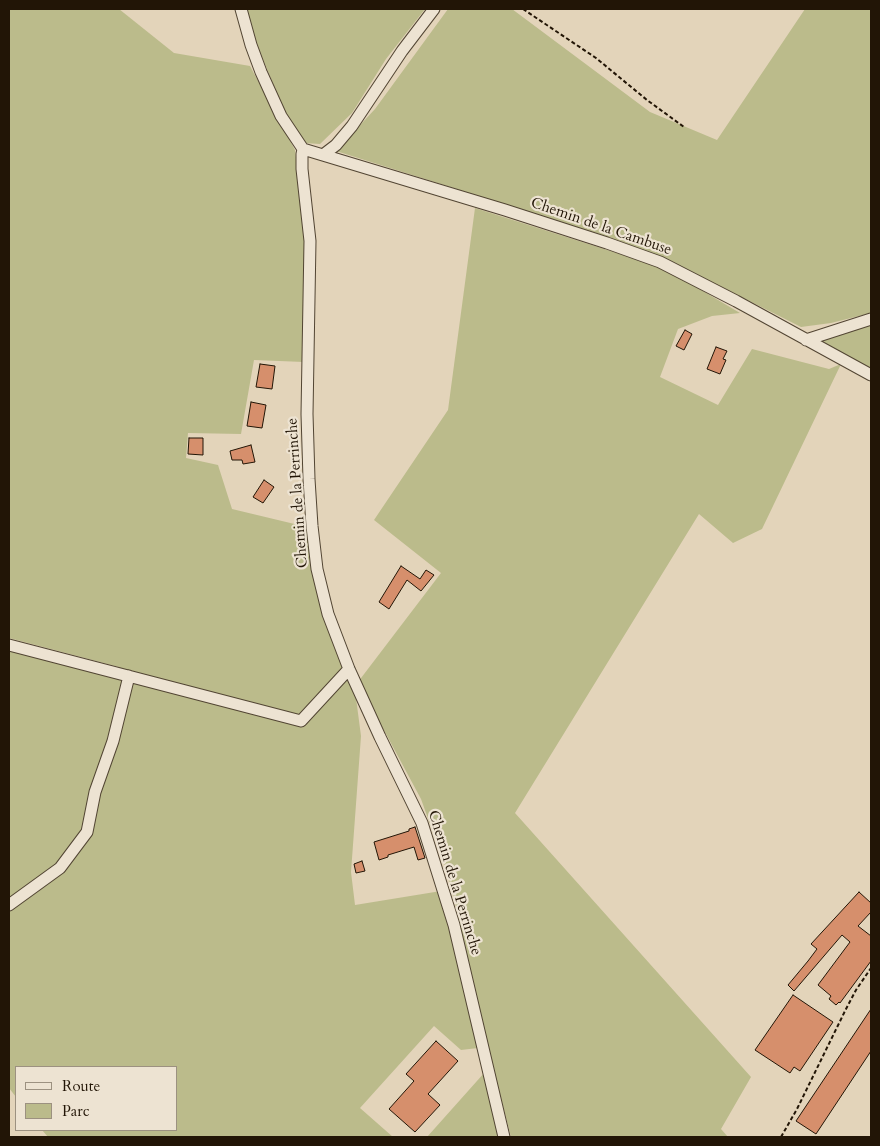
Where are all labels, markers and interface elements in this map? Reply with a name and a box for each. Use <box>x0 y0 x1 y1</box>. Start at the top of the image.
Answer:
street label: Chemin de la Cambuse <box>528 194 674 260</box>
street label: Chemin de la Perrinche <box>284 417 312 569</box>
street label: Chemin de la Perrinche <box>423 808 485 958</box>
legend <box>15 1066 178 1131</box>
text: Route <box>62 1076 100 1096</box>
text: Parc <box>62 1101 90 1121</box>

